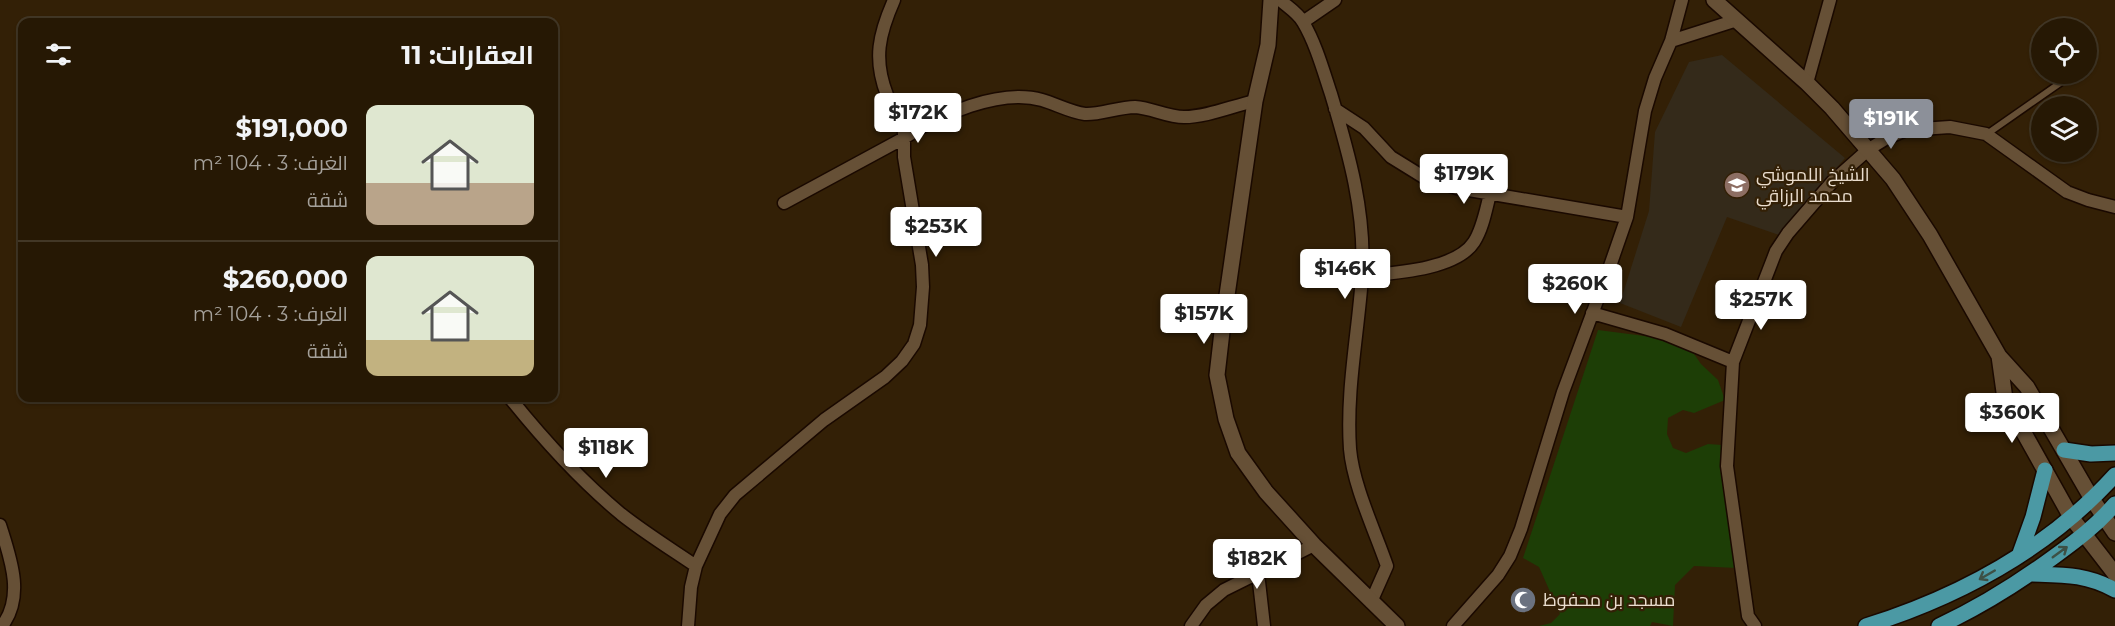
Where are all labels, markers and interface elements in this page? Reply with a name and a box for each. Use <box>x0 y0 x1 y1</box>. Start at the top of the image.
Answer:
map controls <box>2031 18 2097 162</box>
button: locate <box>2031 18 2097 84</box>
icon: filters <box>42 38 75 71</box>
text: العقارات: 11 <box>401 39 534 71</box>
pin: $172K <box>876 93 960 144</box>
button: layers <box>2031 96 2097 162</box>
pin: $191K <box>1849 99 1933 150</box>
text: $172K <box>888 100 948 124</box>
text: $191K <box>1863 106 1919 130</box>
text: $191,000 <box>235 112 348 144</box>
icon: home <box>414 129 486 201</box>
text: الغرف: 3 · 104 m² <box>193 151 348 175</box>
pin: $179K <box>1422 154 1506 205</box>
text: $179K <box>1434 161 1494 185</box>
place label: الشيخ اللموشي محمد الرزاقي <box>1756 164 1870 210</box>
school or university icon: الشيخ اللموشي محمد الرزاقي <box>1722 170 1752 200</box>
text: شقة <box>307 188 348 212</box>
pin: $253K <box>894 207 978 258</box>
text: $253K <box>905 214 968 238</box>
pin: $146K <box>1303 249 1387 300</box>
text: $146K <box>1314 256 1376 280</box>
text: $260,000 <box>223 263 348 295</box>
pin: $260K <box>1533 264 1617 315</box>
text: $260K <box>1542 271 1608 295</box>
icon: home <box>414 280 486 352</box>
pin: $257K <box>1719 280 1803 331</box>
text: $257K <box>1729 287 1793 311</box>
pin: $157K <box>1162 294 1246 345</box>
text: $157K <box>1174 301 1234 325</box>
text: الغرف: 3 · 104 m² <box>193 302 348 326</box>
text: شقة <box>307 339 348 363</box>
pin: $360K <box>1970 393 2054 444</box>
text: $360K <box>1979 400 2045 424</box>
pin: $118K <box>564 428 648 479</box>
text: $118K <box>578 435 634 459</box>
pin: $182K <box>1215 539 1299 590</box>
text: $182K <box>1227 546 1287 570</box>
one-way arrow <box>2052 546 2068 559</box>
one-way arrow <box>1979 570 1996 582</box>
mosque icon: مسجد بن محفوظ <box>1508 585 1538 615</box>
place label: مسجد بن محفوظ <box>1543 589 1675 611</box>

